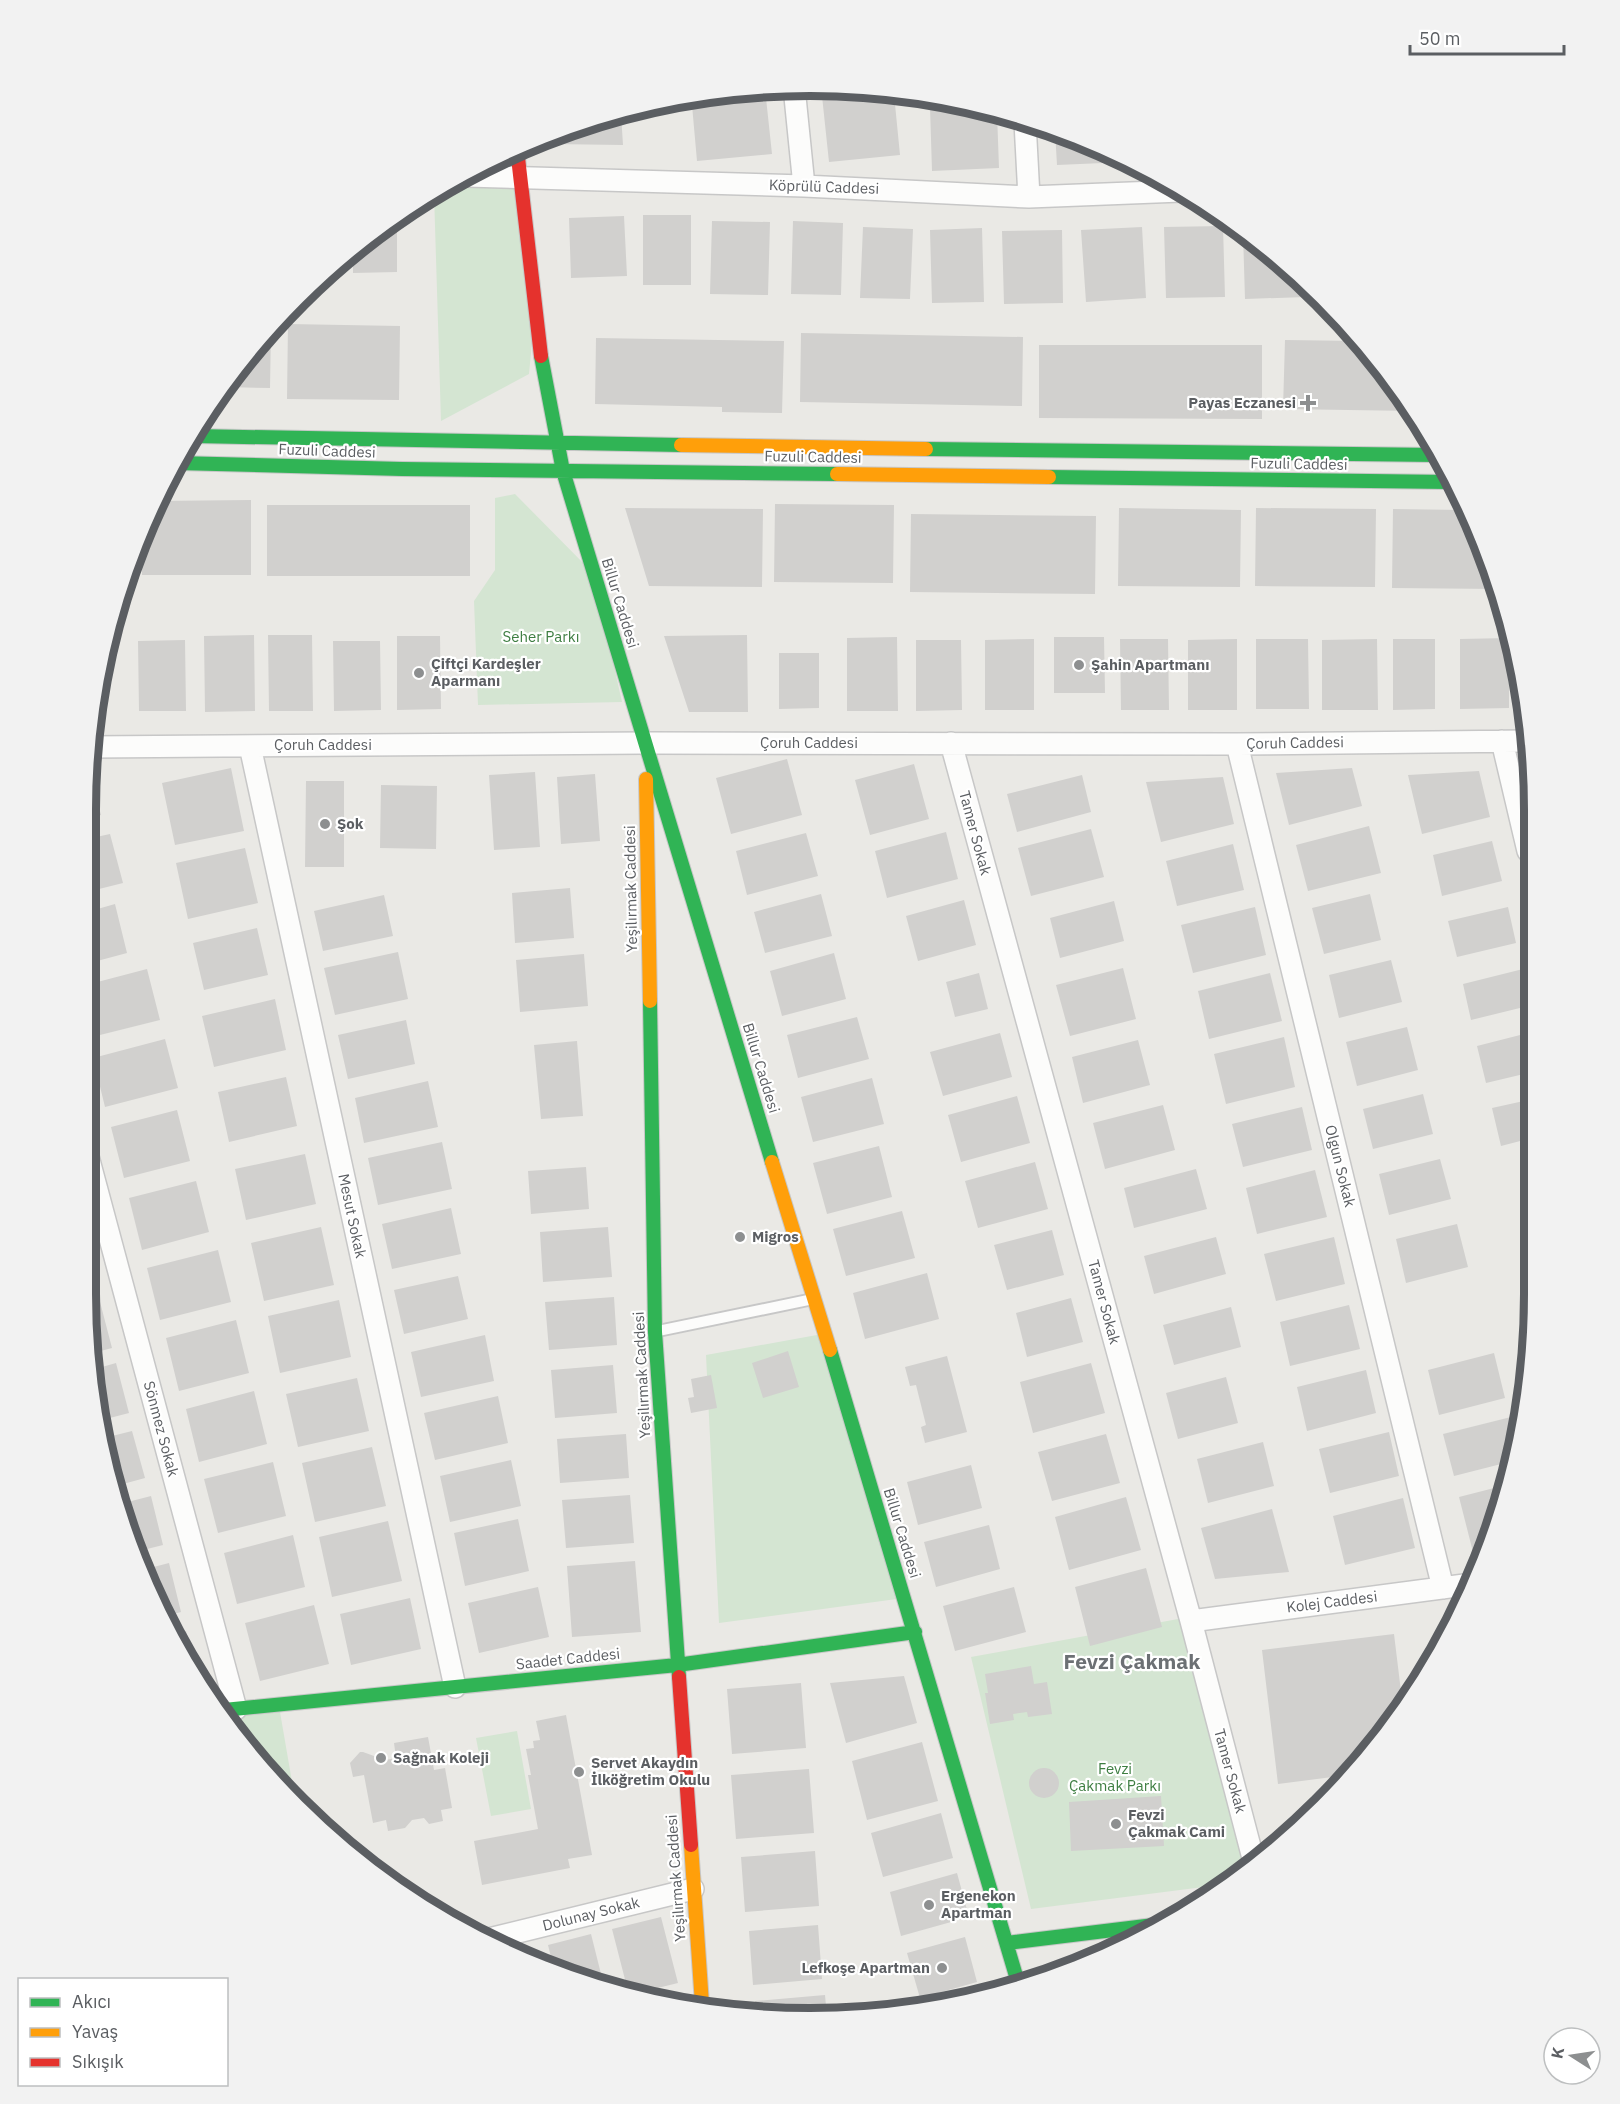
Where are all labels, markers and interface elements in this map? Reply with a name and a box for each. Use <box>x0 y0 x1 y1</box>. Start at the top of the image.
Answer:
scale bar <box>1410 18 1564 56</box>
text: 50 m <box>1419 27 1461 50</box>
street label: Köprülü Caddesi <box>769 175 880 198</box>
place label: Payas Eczanesi <box>1188 393 1296 412</box>
marker: Payas Eczanesi <box>1301 396 1315 410</box>
street label: Fuzuli Caddesi <box>278 439 376 462</box>
street label: Fuzuli Caddesi <box>764 446 862 467</box>
street label: Fuzuli Caddesi <box>1250 453 1348 474</box>
street label: Billur Caddesi <box>598 556 643 650</box>
park label: Seher Parkı <box>503 627 579 646</box>
place label: Çiftçi Kardeşler Aparmanı <box>431 654 541 690</box>
place label: Şahin Apartmanı <box>1091 655 1210 674</box>
marker: Şahin Apartmanı <box>1072 658 1086 672</box>
marker: Çiftçi Kardeşler Aparmanı <box>412 666 426 680</box>
street label: Çoruh Caddesi <box>1246 732 1344 753</box>
street label: Çoruh Caddesi <box>760 733 858 752</box>
street label: Çoruh Caddesi <box>274 735 372 754</box>
street label: Tamer Sokak <box>955 788 996 877</box>
place label: Şok <box>337 814 364 833</box>
marker: Şok <box>318 817 332 831</box>
street label: Yeşilırmak Caddesi <box>620 825 641 953</box>
street label: Billur Caddesi <box>739 1021 784 1115</box>
street label: Olgun Sokak <box>1321 1123 1360 1209</box>
street label: Mesut Sokak <box>334 1172 371 1260</box>
place label: Migros <box>752 1227 799 1246</box>
marker: Migros <box>733 1230 747 1244</box>
street label: Tamer Sokak <box>1084 1257 1125 1346</box>
street label: Yeşilırmak Caddesi <box>629 1311 654 1439</box>
street label: Sönmez Sokak <box>140 1379 183 1479</box>
street label: Billur Caddesi <box>880 1486 925 1580</box>
street label: Kolej Caddesi <box>1286 1587 1378 1616</box>
street label: Saadet Caddesi <box>515 1644 621 1673</box>
district label: Fevzi Çakmak <box>1064 1647 1201 1675</box>
street label: Tamer Sokak <box>1210 1726 1251 1815</box>
place label: Sağnak Koleji <box>393 1748 489 1767</box>
marker: Sağnak Koleji <box>374 1751 388 1765</box>
place label: Servet Akaydın İlköğretim Okulu <box>591 1753 710 1789</box>
park label: Fevzi Çakmak Parkı <box>1069 1759 1161 1795</box>
marker: Servet Akaydın İlköğretim Okulu <box>572 1765 586 1779</box>
place label: Fevzi Çakmak Cami <box>1128 1805 1225 1841</box>
street label: Yeşilırmak Caddesi <box>662 1814 689 1942</box>
marker: Fevzi Çakmak Cami <box>1109 1817 1123 1831</box>
place label: Ergenekon Apartman <box>941 1886 1016 1922</box>
street label: Dolunay Sokak <box>540 1892 641 1935</box>
marker: Ergenekon Apartman <box>922 1898 936 1912</box>
place label: Lefkoşe Apartman <box>801 1958 930 1977</box>
marker: Lefkoşe Apartman <box>935 1961 949 1975</box>
legend <box>18 1978 228 2086</box>
text: Akıcı <box>72 1990 111 2013</box>
text: Yavaş <box>72 2020 118 2043</box>
north arrow <box>1542 2026 1602 2086</box>
text: K <box>1546 2045 1568 2060</box>
text: Sıkışık <box>72 2050 124 2073</box>

